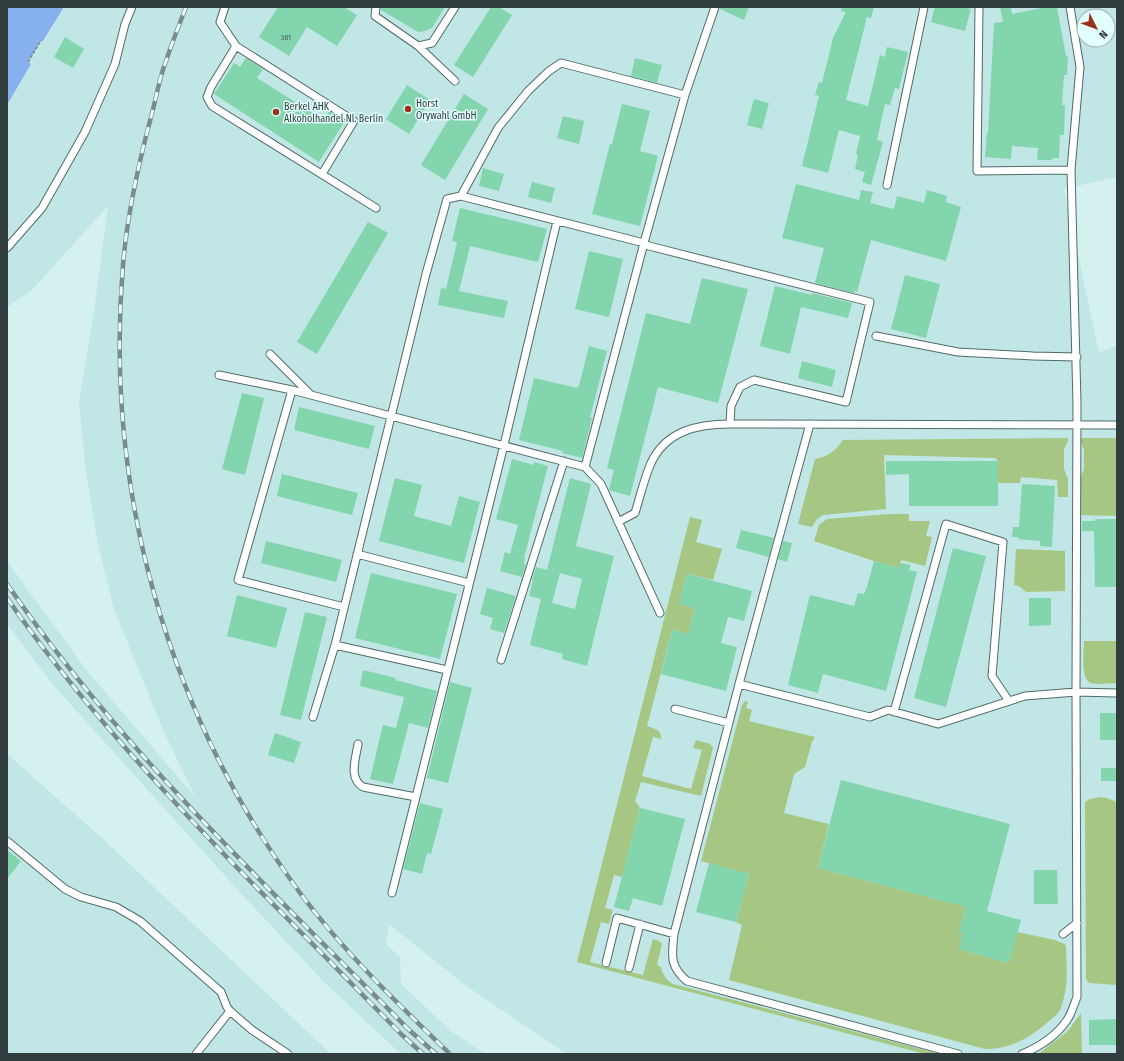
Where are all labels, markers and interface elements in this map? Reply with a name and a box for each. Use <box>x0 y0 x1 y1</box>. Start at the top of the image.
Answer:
north arrow <box>1076 8 1116 48</box>
text: N <box>1096 28 1110 41</box>
house number: 361 <box>281 33 291 42</box>
place label: Horst Orywahl GmbH <box>416 98 477 122</box>
place label: Berkel AHK Alkoholhandel Nl. Berlin <box>284 101 383 125</box>
marker: Horst Orywahl GmbH <box>403 104 413 114</box>
marker: Berkel AHK Alkoholhandel Nl. Berlin <box>271 107 281 117</box>

